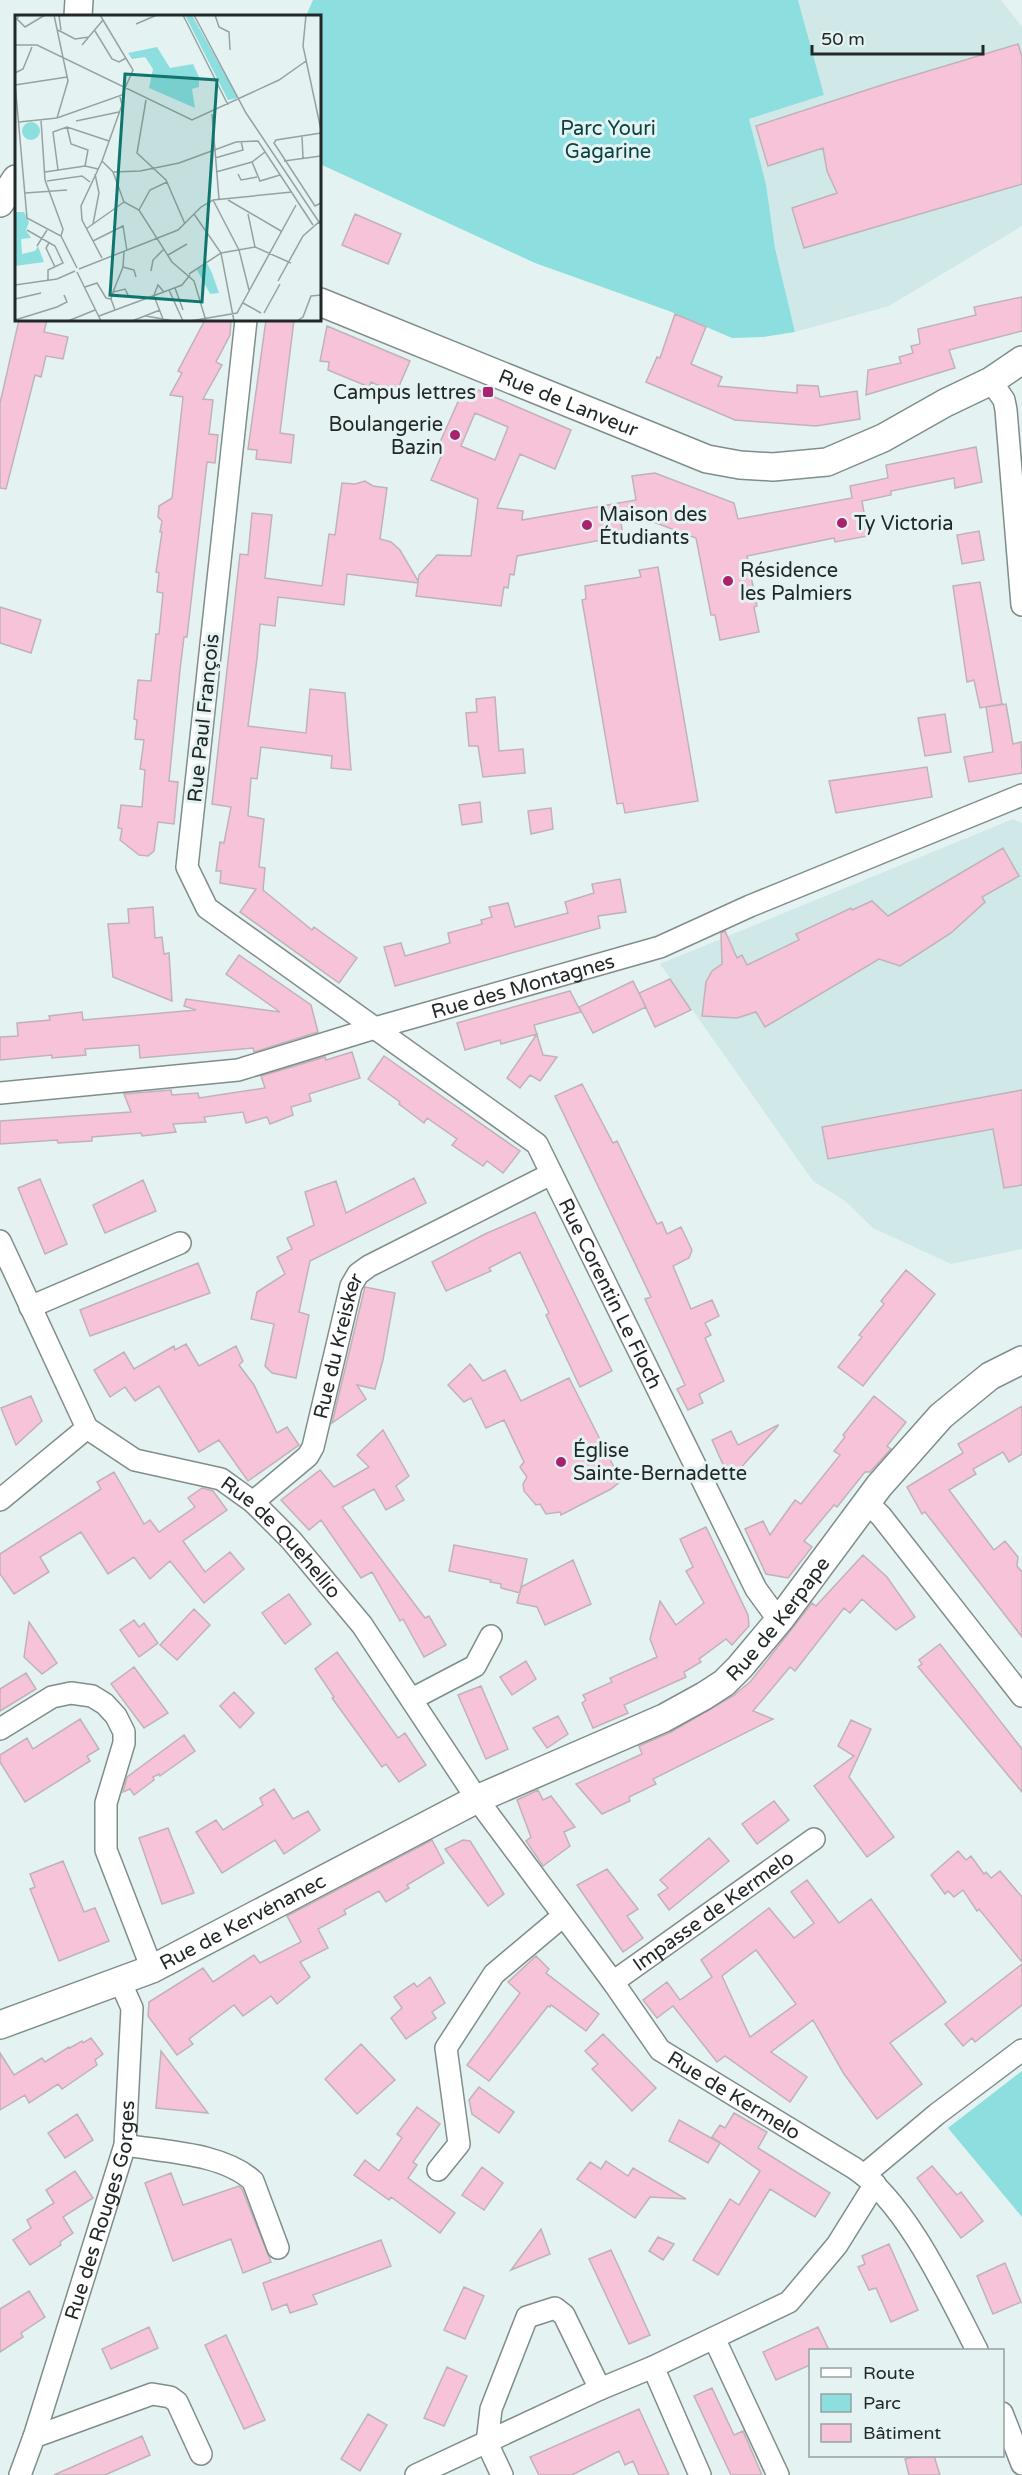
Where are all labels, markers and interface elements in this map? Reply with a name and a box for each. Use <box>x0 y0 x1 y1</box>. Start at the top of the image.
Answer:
inset map <box>15 15 321 321</box>
scale bar <box>812 18 983 56</box>
text: 50 m <box>821 28 865 50</box>
park label: Parc Youri Gagarine <box>560 117 656 164</box>
street label: Rue de Lanveur <box>495 365 642 443</box>
place label: Campus lettres <box>333 381 476 405</box>
marker: Campus lettres <box>481 385 495 399</box>
place label: Boulangerie Bazin <box>329 413 443 460</box>
marker: Boulangerie Bazin <box>448 428 462 442</box>
place label: Maison des Étudiants <box>599 503 707 550</box>
place label: Ty Victoria <box>854 512 954 536</box>
marker: Ty Victoria <box>835 516 849 530</box>
marker: Maison des Étudiants <box>580 518 594 532</box>
place label: Résidence les Palmiers <box>740 559 852 606</box>
marker: Résidence les Palmiers <box>721 574 735 588</box>
street label: Rue Paul François <box>183 633 225 804</box>
street label: Rue des Montagnes <box>429 950 617 1024</box>
street label: Rue Corentin Le Floch <box>553 1195 667 1393</box>
street label: Rue du Kreisker <box>309 1269 369 1421</box>
place label: Église Sainte-Bernadette <box>573 1438 747 1486</box>
marker: Église Sainte-Bernadette <box>554 1455 568 1469</box>
street label: Rue de Quehellio <box>216 1472 346 1604</box>
street label: Rue de Kerpape <box>722 1552 835 1687</box>
street label: Impasse de Kermelo <box>629 1846 799 1977</box>
street label: Rue de Kervénanec <box>156 1869 330 1976</box>
street label: Rue de Kermelo <box>663 2046 805 2146</box>
street label: Rue des Rouges Gorges <box>60 2100 140 2323</box>
legend <box>809 2349 1004 2457</box>
text: Route <box>863 2362 915 2384</box>
text: Parc <box>863 2392 901 2414</box>
text: Bâtiment <box>863 2422 941 2444</box>

